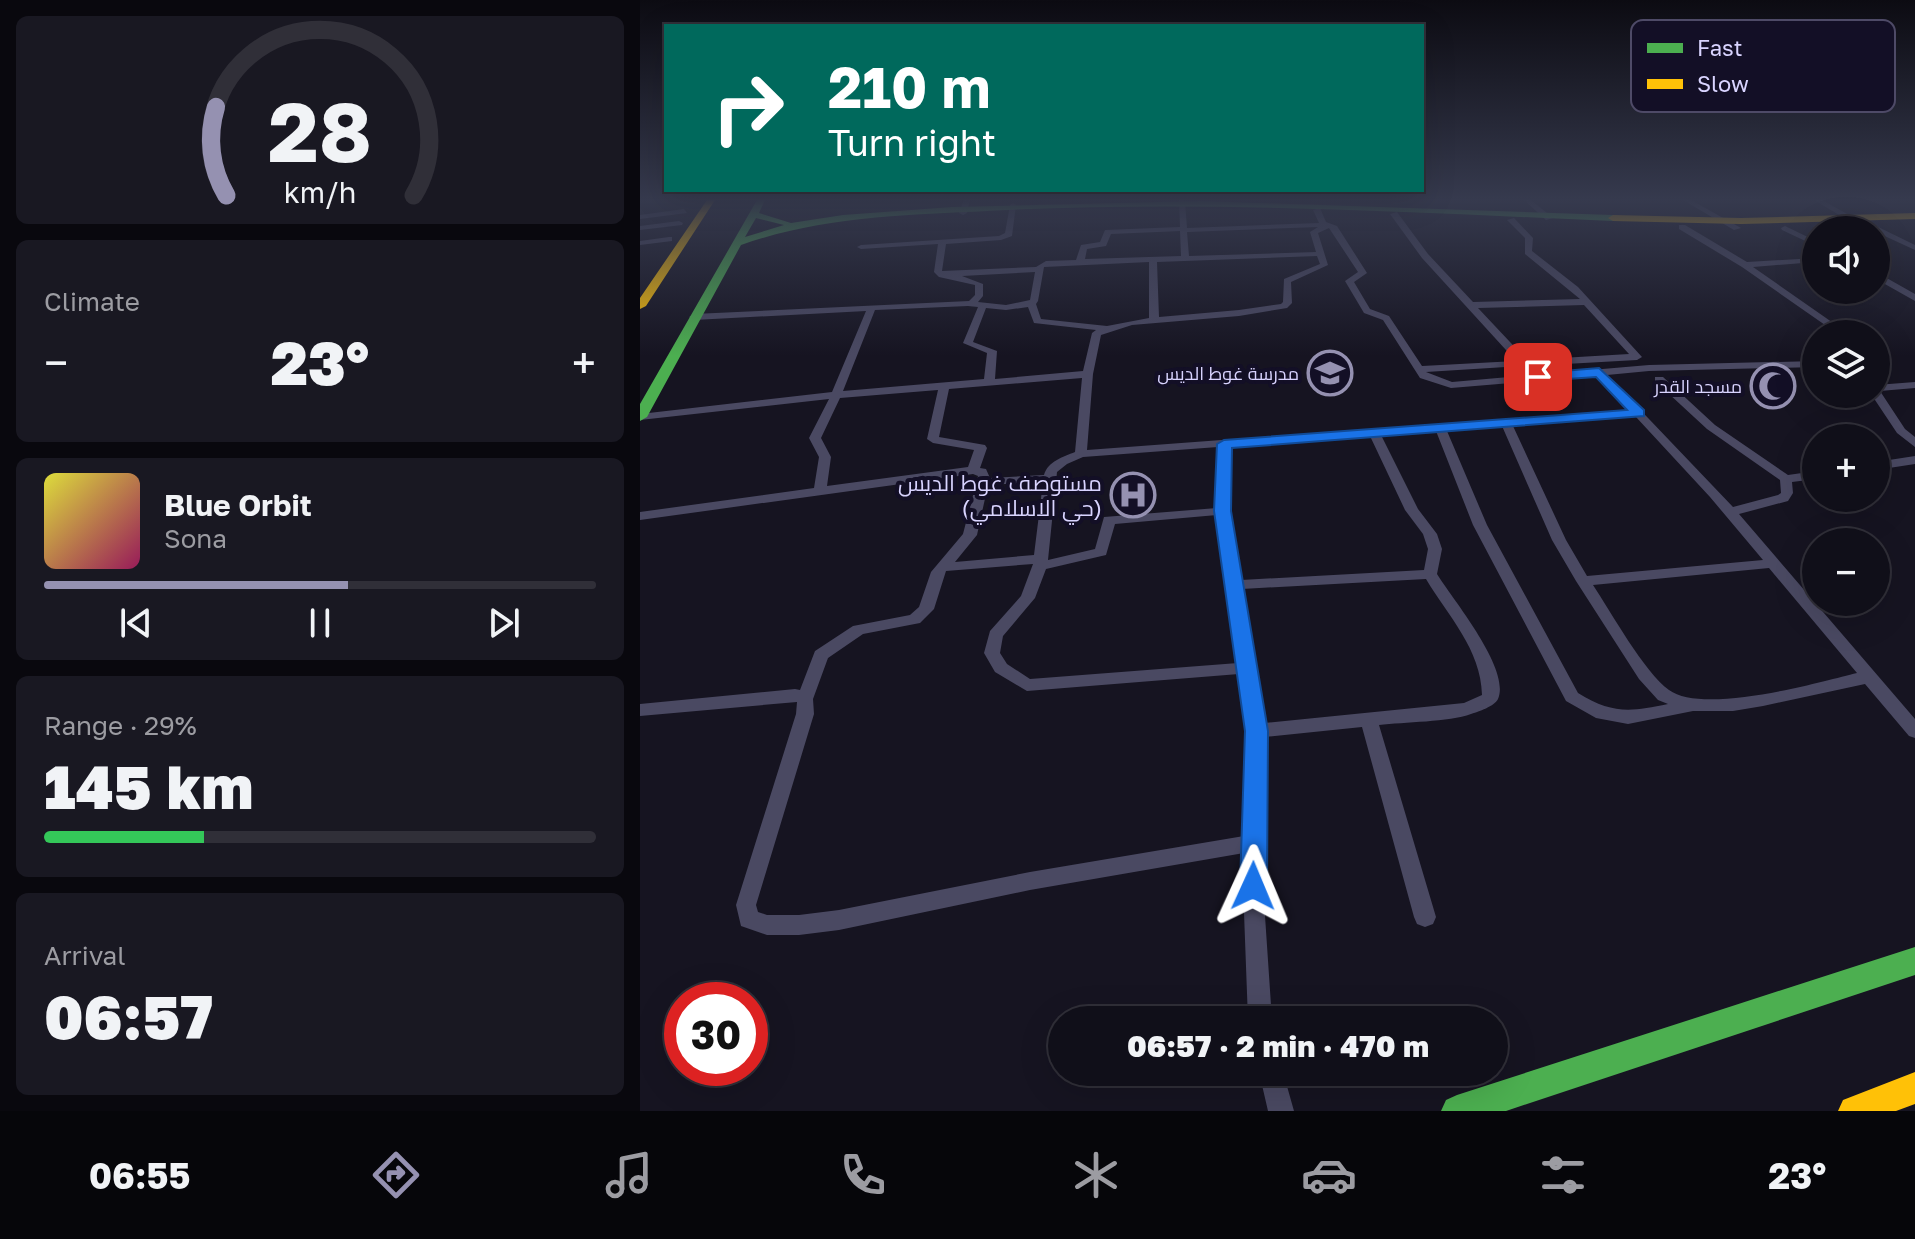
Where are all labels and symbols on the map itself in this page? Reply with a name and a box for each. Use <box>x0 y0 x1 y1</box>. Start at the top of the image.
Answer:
legend <box>1631 20 1895 112</box>
text: Fast <box>1697 34 1743 61</box>
text: Slow <box>1697 70 1749 97</box>
pin <box>1504 343 1572 411</box>
school or university icon: مدرسة غوط الديس <box>1306 349 1354 397</box>
place label: مدرسة غوط الديس <box>1157 362 1299 385</box>
mosque icon: مسجد القدر <box>1749 362 1797 410</box>
place label: مسجد القدر <box>1653 375 1742 398</box>
place label: مستوصف غوط الديس (حي الاسلامي) <box>898 469 1102 525</box>
hospital icon: مستوصف غوط الديس (حي الاسلامي) <box>1109 471 1157 519</box>
position arrow <box>1211 844 1295 928</box>
speed limit sign: 30 <box>664 982 768 1086</box>

